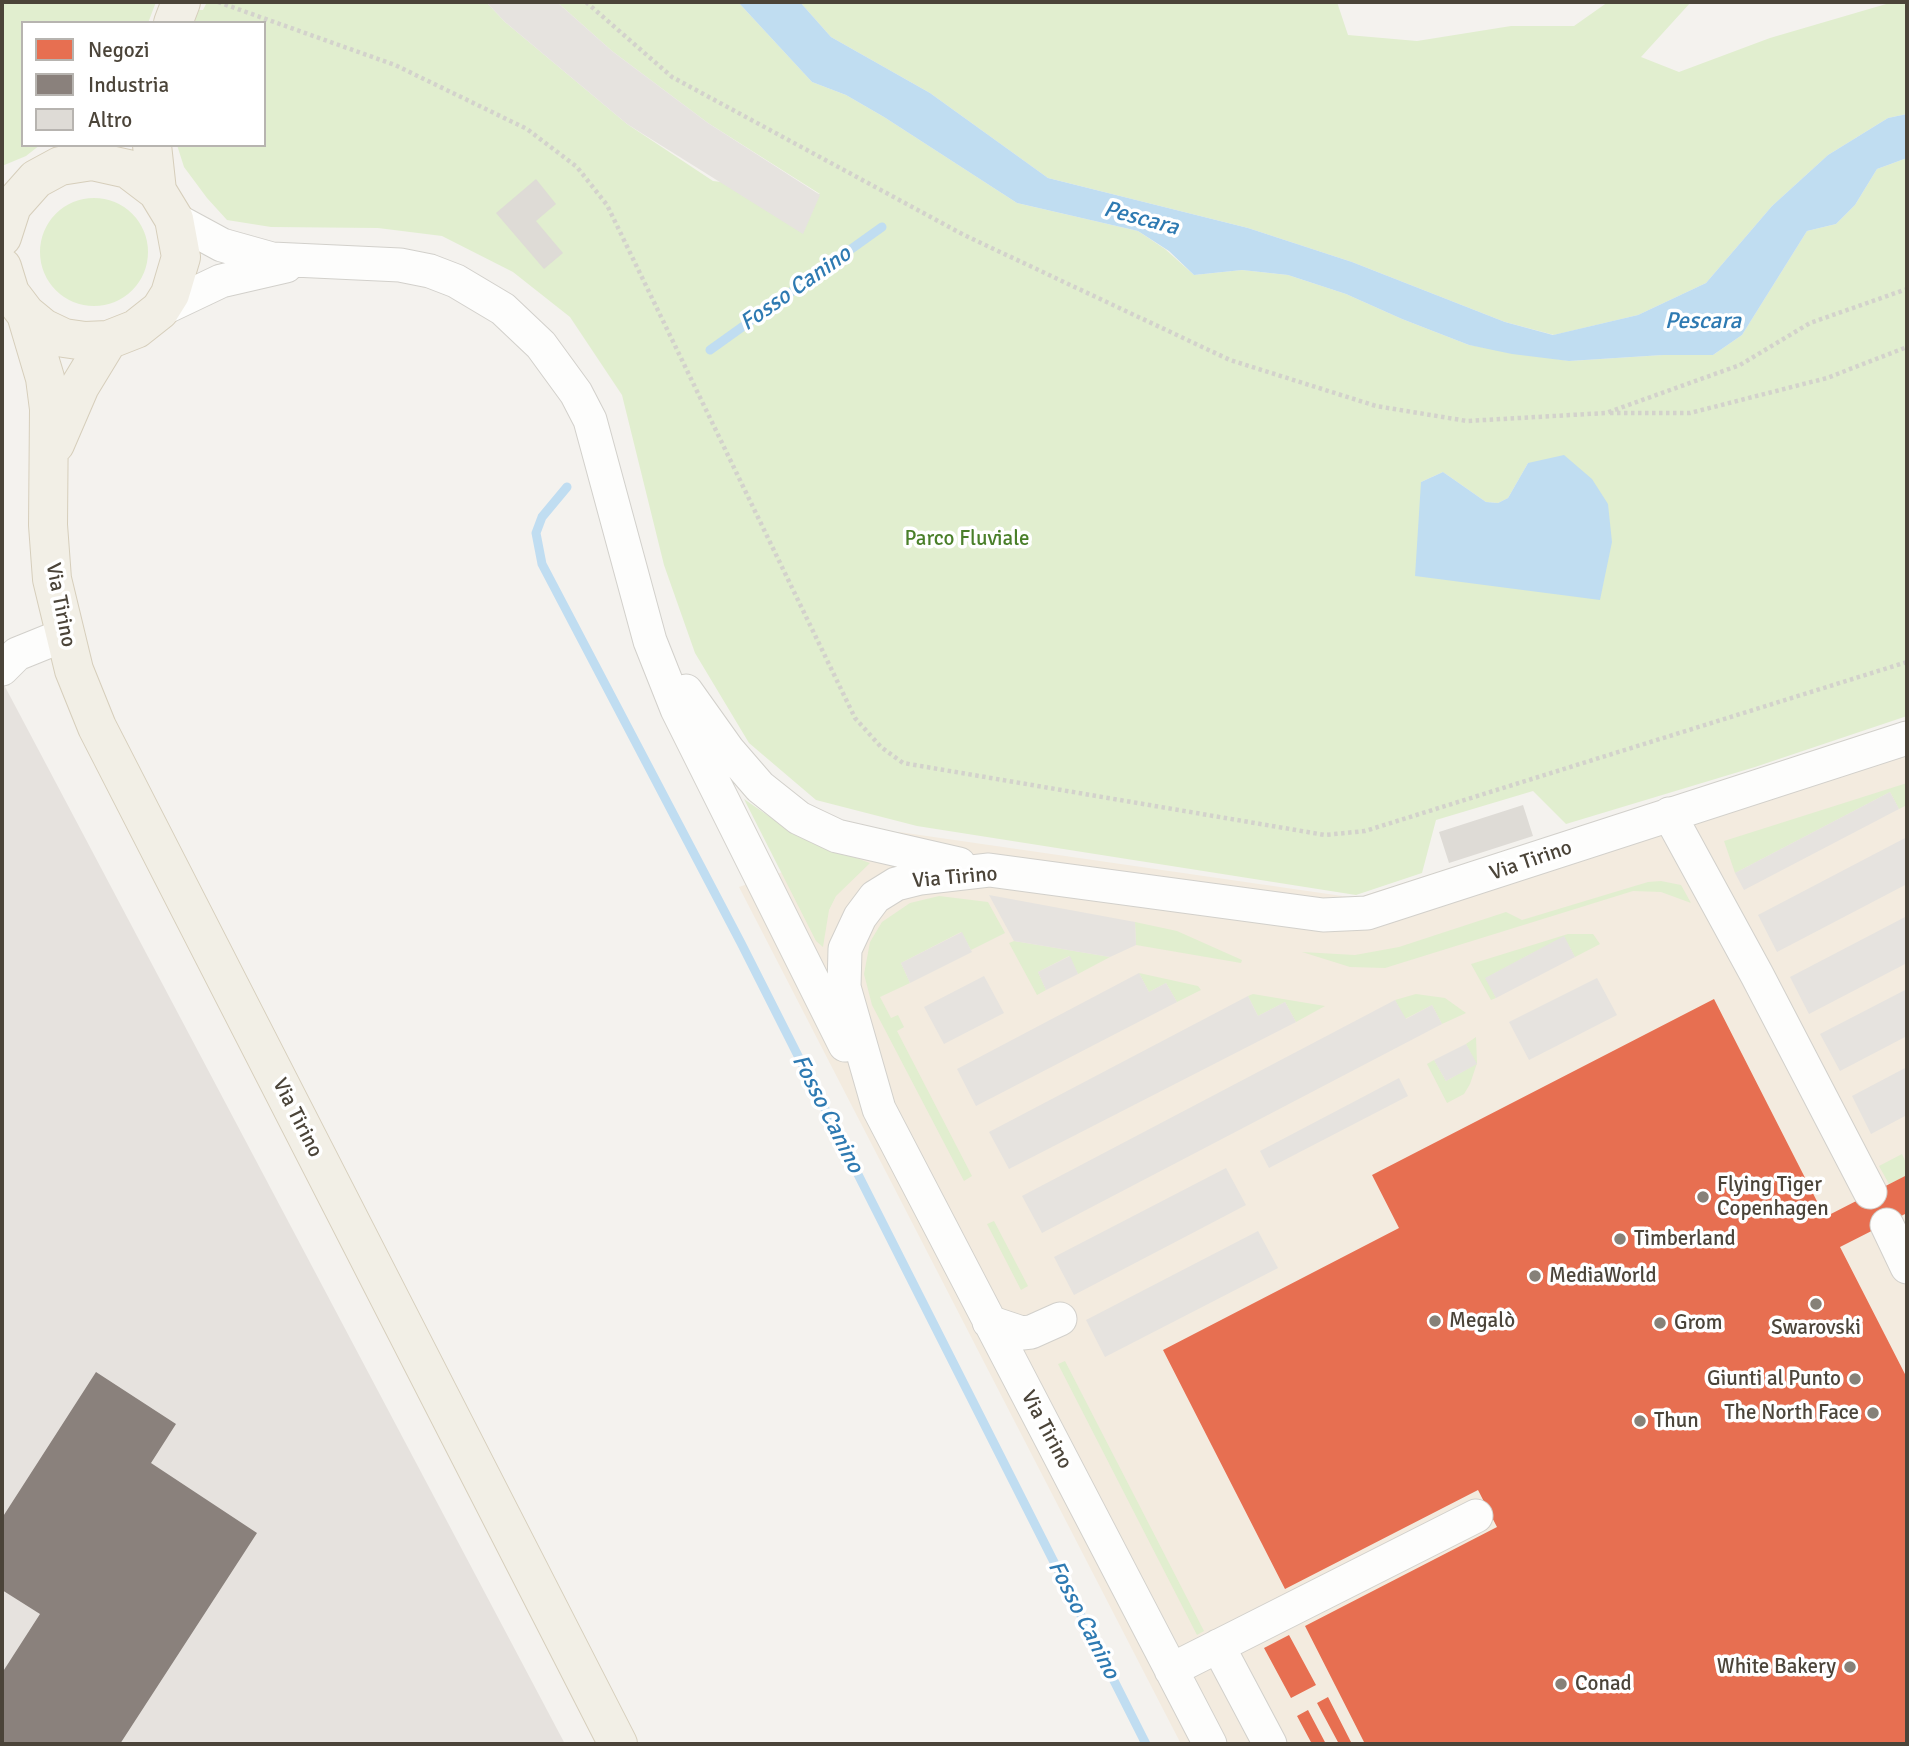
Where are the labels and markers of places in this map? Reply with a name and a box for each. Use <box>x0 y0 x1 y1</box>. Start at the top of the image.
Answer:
place label: Flying Tiger Copenhagen <box>1717 1172 1829 1222</box>
marker: Flying Tiger Copenhagen <box>1695 1189 1711 1205</box>
place label: Timberland <box>1634 1226 1736 1252</box>
marker: Timberland <box>1612 1231 1628 1247</box>
place label: MediaWorld <box>1549 1263 1657 1289</box>
marker: MediaWorld <box>1527 1268 1543 1284</box>
marker: Swarovski <box>1808 1296 1824 1312</box>
place label: Megalò <box>1449 1308 1515 1334</box>
place label: Grom <box>1674 1310 1722 1336</box>
marker: Megalò <box>1427 1313 1443 1329</box>
marker: Grom <box>1652 1315 1668 1331</box>
place label: Swarovski <box>1771 1315 1861 1341</box>
place label: Giunti al Punto <box>1707 1366 1841 1392</box>
marker: Giunti al Punto <box>1847 1371 1863 1387</box>
place label: The North Face <box>1724 1400 1859 1426</box>
marker: The North Face <box>1865 1405 1881 1421</box>
place label: Thun <box>1654 1408 1699 1434</box>
marker: Thun <box>1632 1413 1648 1429</box>
place label: White Bakery <box>1717 1654 1836 1680</box>
marker: White Bakery <box>1842 1659 1858 1675</box>
place label: Conad <box>1575 1671 1632 1697</box>
marker: Conad <box>1553 1676 1569 1692</box>

